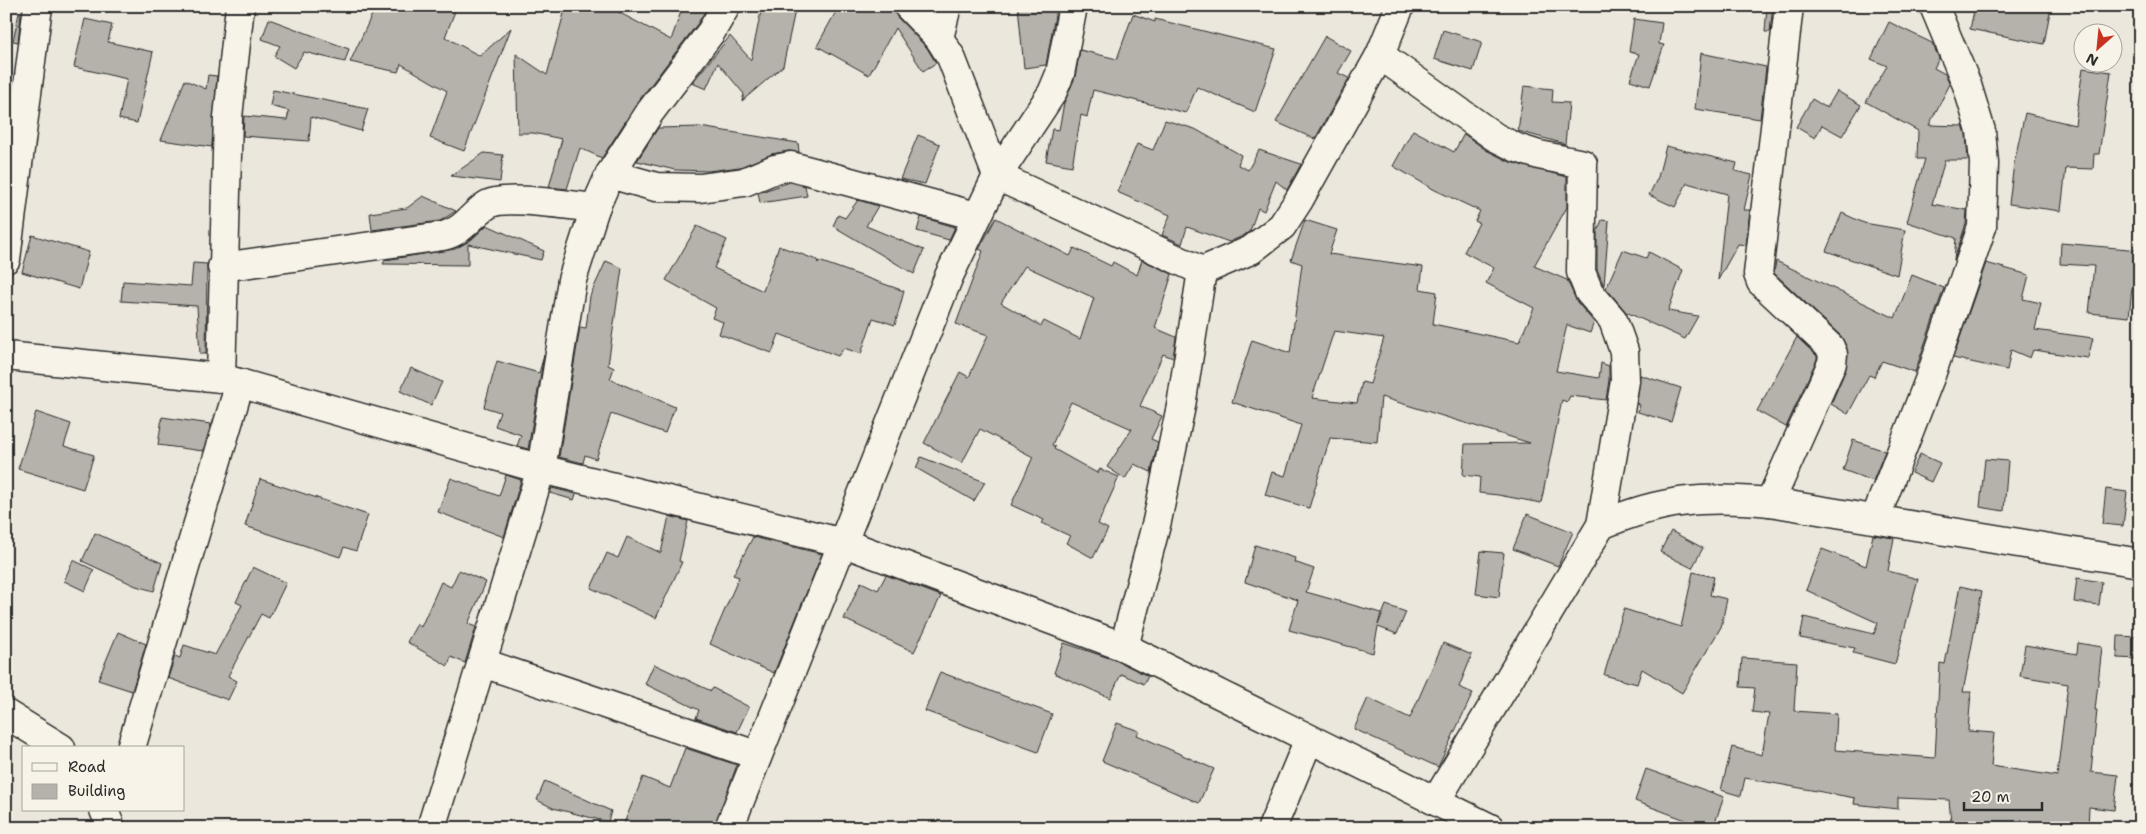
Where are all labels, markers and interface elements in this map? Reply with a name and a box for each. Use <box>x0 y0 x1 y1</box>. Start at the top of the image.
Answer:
north arrow <box>2074 22 2124 72</box>
text: N <box>2083 49 2101 70</box>
legend <box>22 746 185 812</box>
text: Road <box>68 757 106 777</box>
scale bar <box>1964 779 2041 811</box>
text: Building <box>68 781 125 801</box>
text: 20 m <box>1971 787 2010 807</box>

